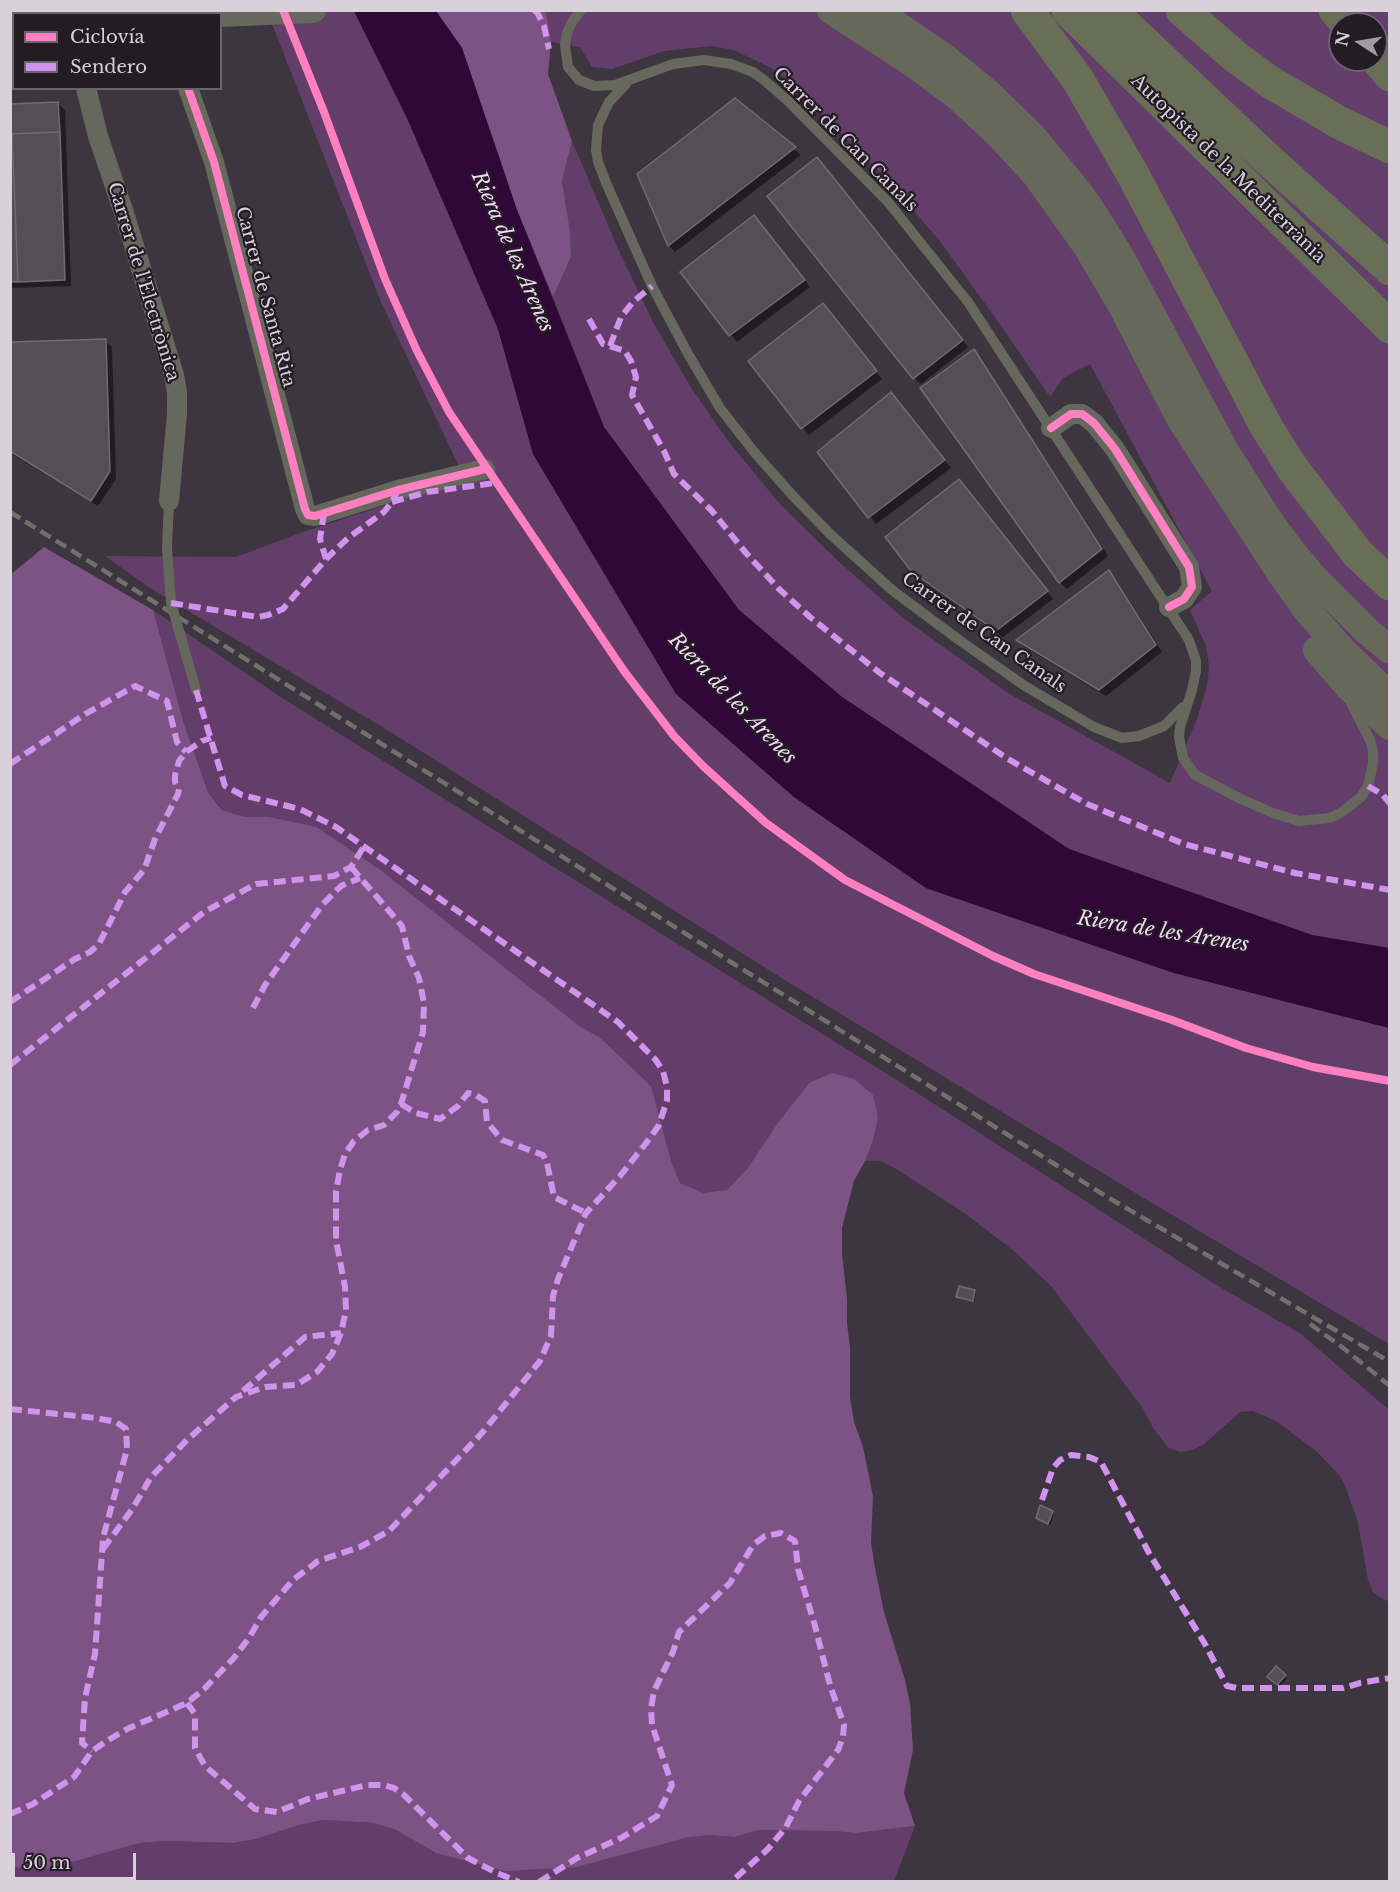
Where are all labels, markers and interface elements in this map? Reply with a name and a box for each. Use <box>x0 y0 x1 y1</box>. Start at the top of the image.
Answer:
legend <box>12 12 222 90</box>
north arrow <box>1328 12 1388 72</box>
text: Ciclovía <box>70 26 145 48</box>
text: N <box>1331 29 1354 48</box>
text: Sendero <box>70 56 147 78</box>
street label: Carrer de Can Canals <box>768 63 922 217</box>
street label: Autopista de la Mediterrània <box>1126 70 1330 268</box>
water label: Riera de les Arenes <box>466 168 558 336</box>
street label: Carrer de l'Electrònica <box>102 180 184 384</box>
street label: Carrer de Santa Rita <box>230 204 300 390</box>
street label: Carrer de Can Canals <box>898 568 1070 698</box>
water label: Riera de les Arenes <box>663 628 801 770</box>
water label: Riera de les Arenes <box>1075 907 1251 957</box>
scale bar <box>15 1841 140 1879</box>
text: 50 m <box>23 1852 71 1874</box>

